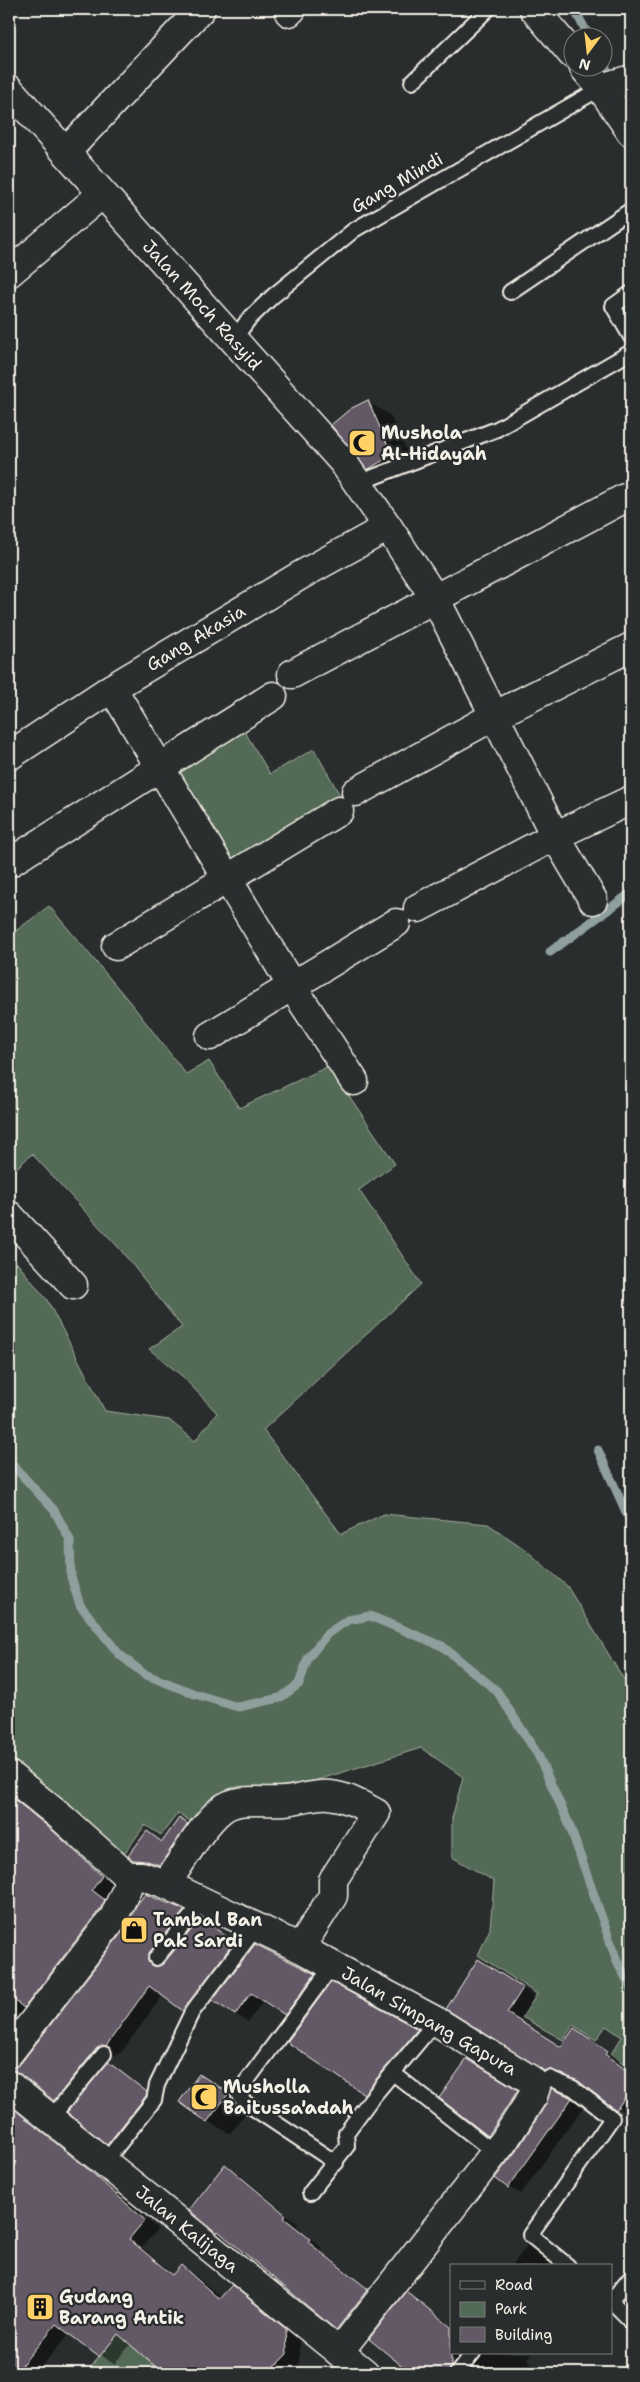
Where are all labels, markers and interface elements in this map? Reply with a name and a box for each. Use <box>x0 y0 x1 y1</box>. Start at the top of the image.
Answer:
north arrow <box>562 28 612 78</box>
text: N <box>577 54 592 75</box>
street label: Gang Mindi <box>347 147 447 219</box>
street label: Jalan Moch Rasyid <box>137 235 267 375</box>
place label: Mushola Al-Hidayah <box>381 421 487 466</box>
mosque icon: Mushola Al-Hidayah <box>347 428 377 458</box>
street label: Gang Akasia <box>142 599 250 677</box>
place label: Tambal Ban Pak Sardi <box>153 1908 262 1953</box>
shop icon: Tambal Ban Pak Sardi <box>119 1915 149 1945</box>
street label: Jalan Simpang Gapura <box>337 1961 521 2081</box>
place label: Musholla Baitussa'adah <box>223 2075 354 2120</box>
mosque icon: Musholla Baitussa'adah <box>189 2082 219 2112</box>
street label: Jalan Kalijaga <box>130 2180 244 2278</box>
legend <box>450 2264 612 2354</box>
text: Road <box>495 2275 533 2295</box>
place label: Gudang Barang Antik <box>59 2285 184 2330</box>
building icon: Gudang Barang Antik <box>25 2292 55 2322</box>
text: Park <box>495 2299 527 2319</box>
text: Building <box>495 2325 552 2345</box>

